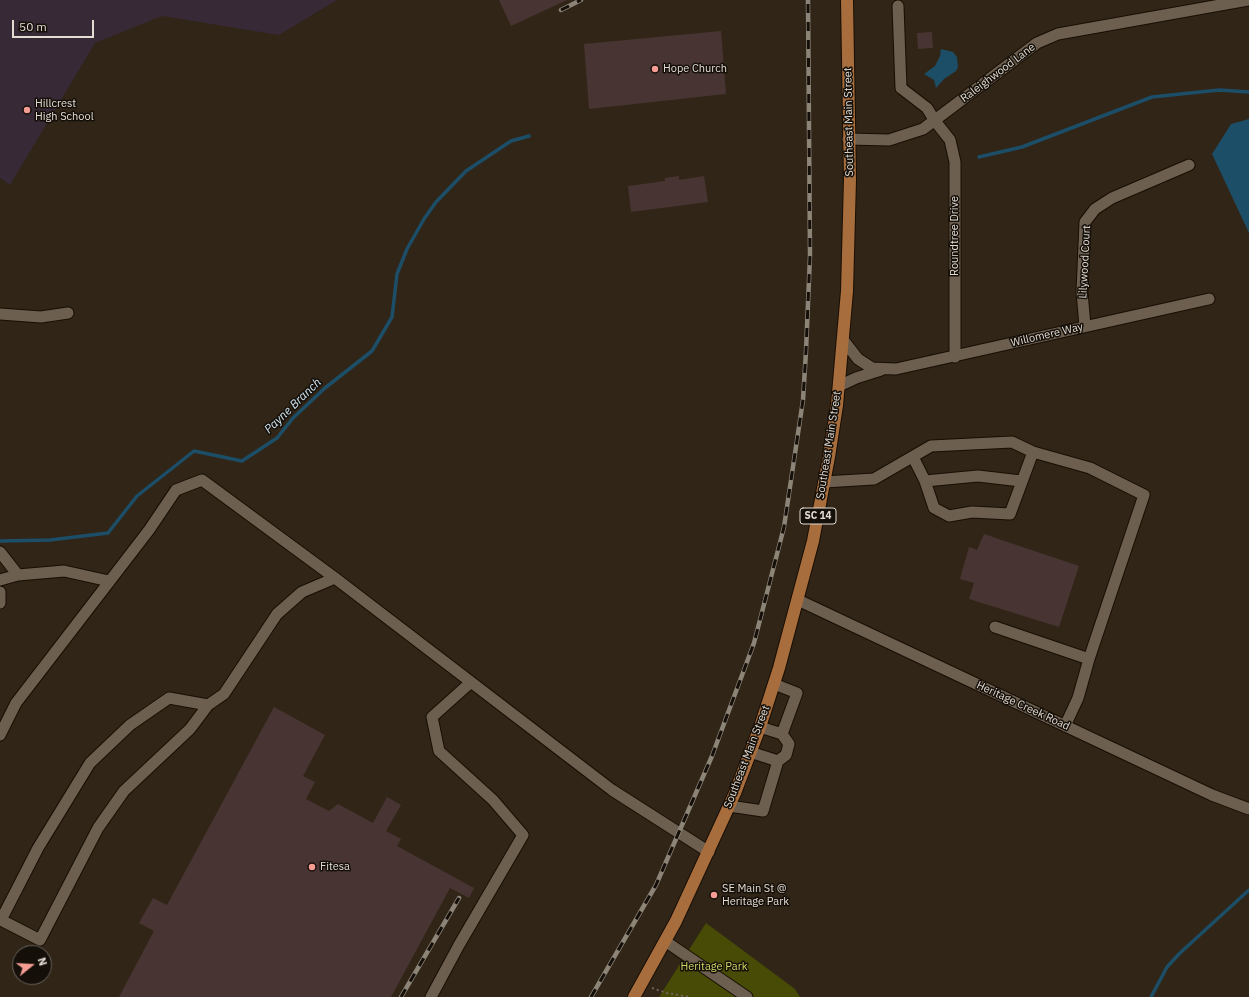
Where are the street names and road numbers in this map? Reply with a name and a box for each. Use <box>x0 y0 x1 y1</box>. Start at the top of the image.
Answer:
street label: Raleighwood Lane <box>958 41 1038 105</box>
street label: Southeast Main Street <box>841 67 857 177</box>
street label: Roundtree Drive <box>948 196 962 276</box>
street label: Lilywood Court <box>1076 225 1094 299</box>
street label: Willomere Way <box>1010 320 1084 350</box>
street label: Southeast Main Street <box>814 390 844 500</box>
road number: SC 14 <box>800 508 836 524</box>
street label: Heritage Creek Road <box>974 679 1072 733</box>
street label: Southeast Main Street <box>721 704 773 810</box>

